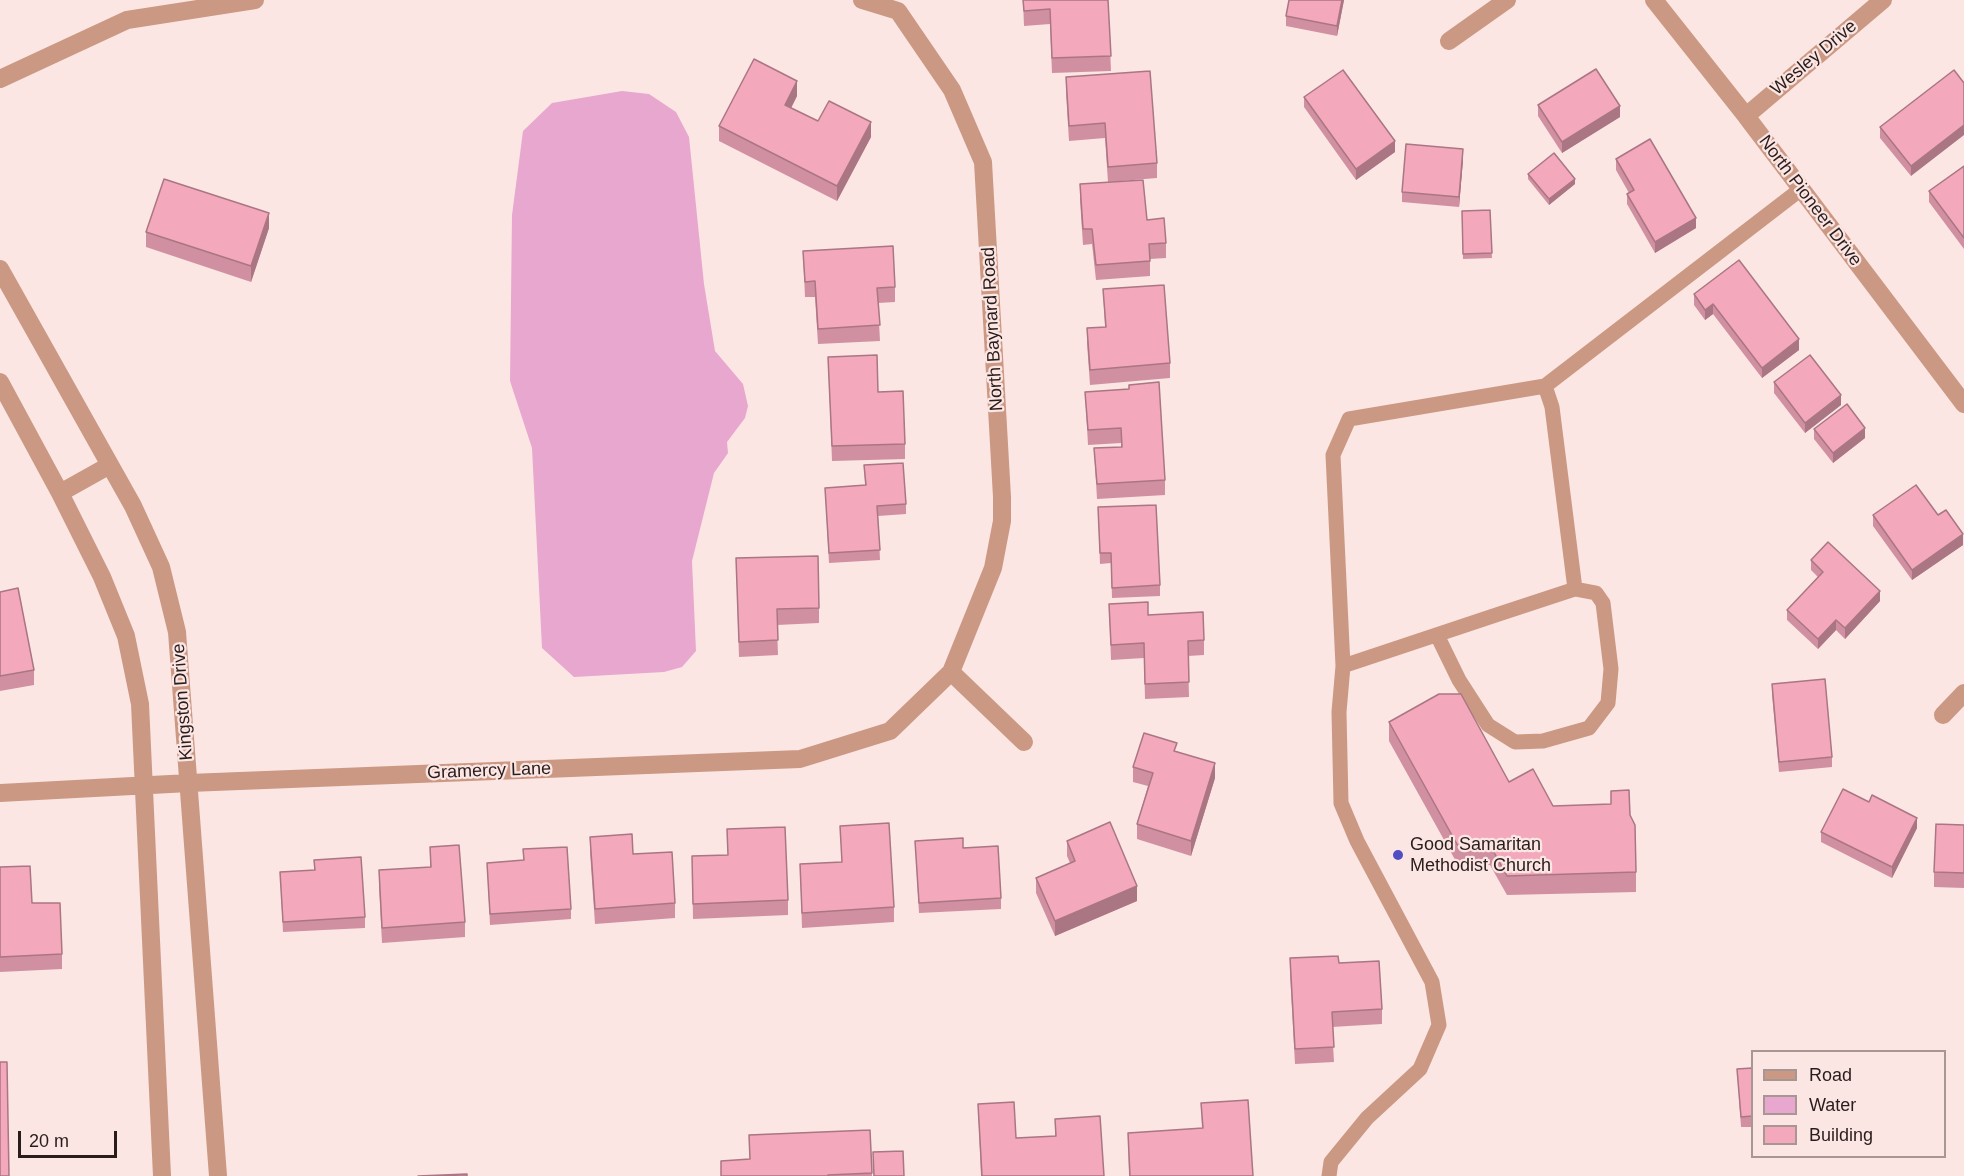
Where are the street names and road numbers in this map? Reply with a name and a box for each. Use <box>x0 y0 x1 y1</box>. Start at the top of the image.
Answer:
street label: Wesley Drive <box>1767 16 1861 100</box>
street label: North Pioneer Drive <box>1754 131 1866 271</box>
street label: North Baynard Road <box>978 247 1008 411</box>
street label: Kingston Drive <box>168 643 198 761</box>
street label: Gramercy Lane <box>427 758 551 784</box>

